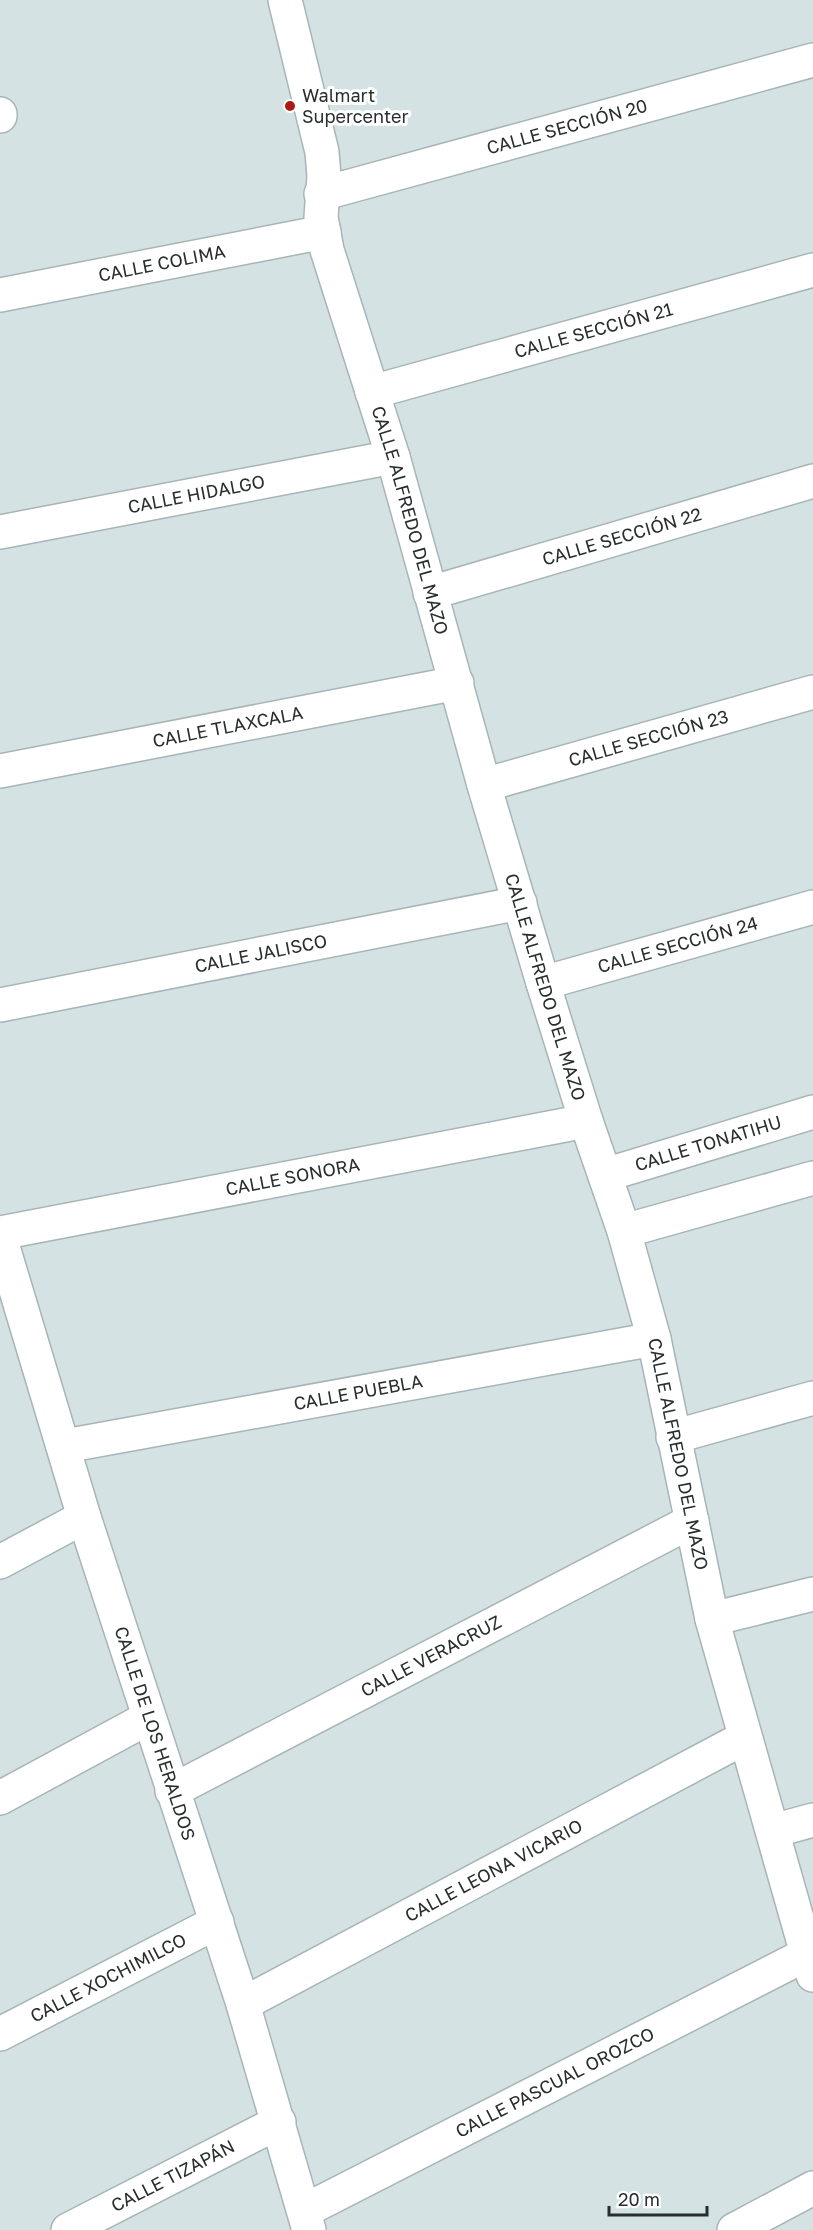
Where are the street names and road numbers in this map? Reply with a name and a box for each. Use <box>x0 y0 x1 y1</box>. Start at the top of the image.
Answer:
street label: CALLE SECCIÓN 20 <box>484 94 650 158</box>
street label: CALLE COLIMA <box>96 239 227 286</box>
street label: CALLE SECCIÓN 21 <box>512 297 675 362</box>
street label: CALLE ALFREDO DEL MAZO <box>367 403 454 637</box>
street label: CALLE HIDALGO <box>126 470 267 517</box>
street label: CALLE SECCIÓN 22 <box>539 502 704 570</box>
street label: CALLE TLAXCALA <box>151 701 305 751</box>
street label: CALLE SECCIÓN 23 <box>566 704 731 771</box>
street label: CALLE ALFREDO DEL MAZO <box>501 871 591 1103</box>
street label: CALLE SECCIÓN 24 <box>595 911 760 977</box>
street label: CALLE JALISCO <box>193 929 329 977</box>
street label: CALLE TONATIHU <box>632 1110 784 1175</box>
street label: CALLE SONORA <box>224 1152 361 1200</box>
street label: CALLE ALFREDO DEL MAZO <box>644 1336 714 1572</box>
street label: CALLE PUEBLA <box>292 1369 424 1414</box>
street label: CALLE VERACRUZ <box>357 1610 505 1701</box>
street label: CALLE DE LOS HERALDOS <box>110 1623 201 1843</box>
street label: CALLE LEONA VICARIO <box>401 1814 586 1926</box>
street label: CALLE XOCHIMILCO <box>26 1928 190 2027</box>
street label: CALLE PASCUAL OROZCO <box>452 2022 658 2142</box>
street label: CALLE TIZAPÁN <box>107 2135 238 2216</box>

